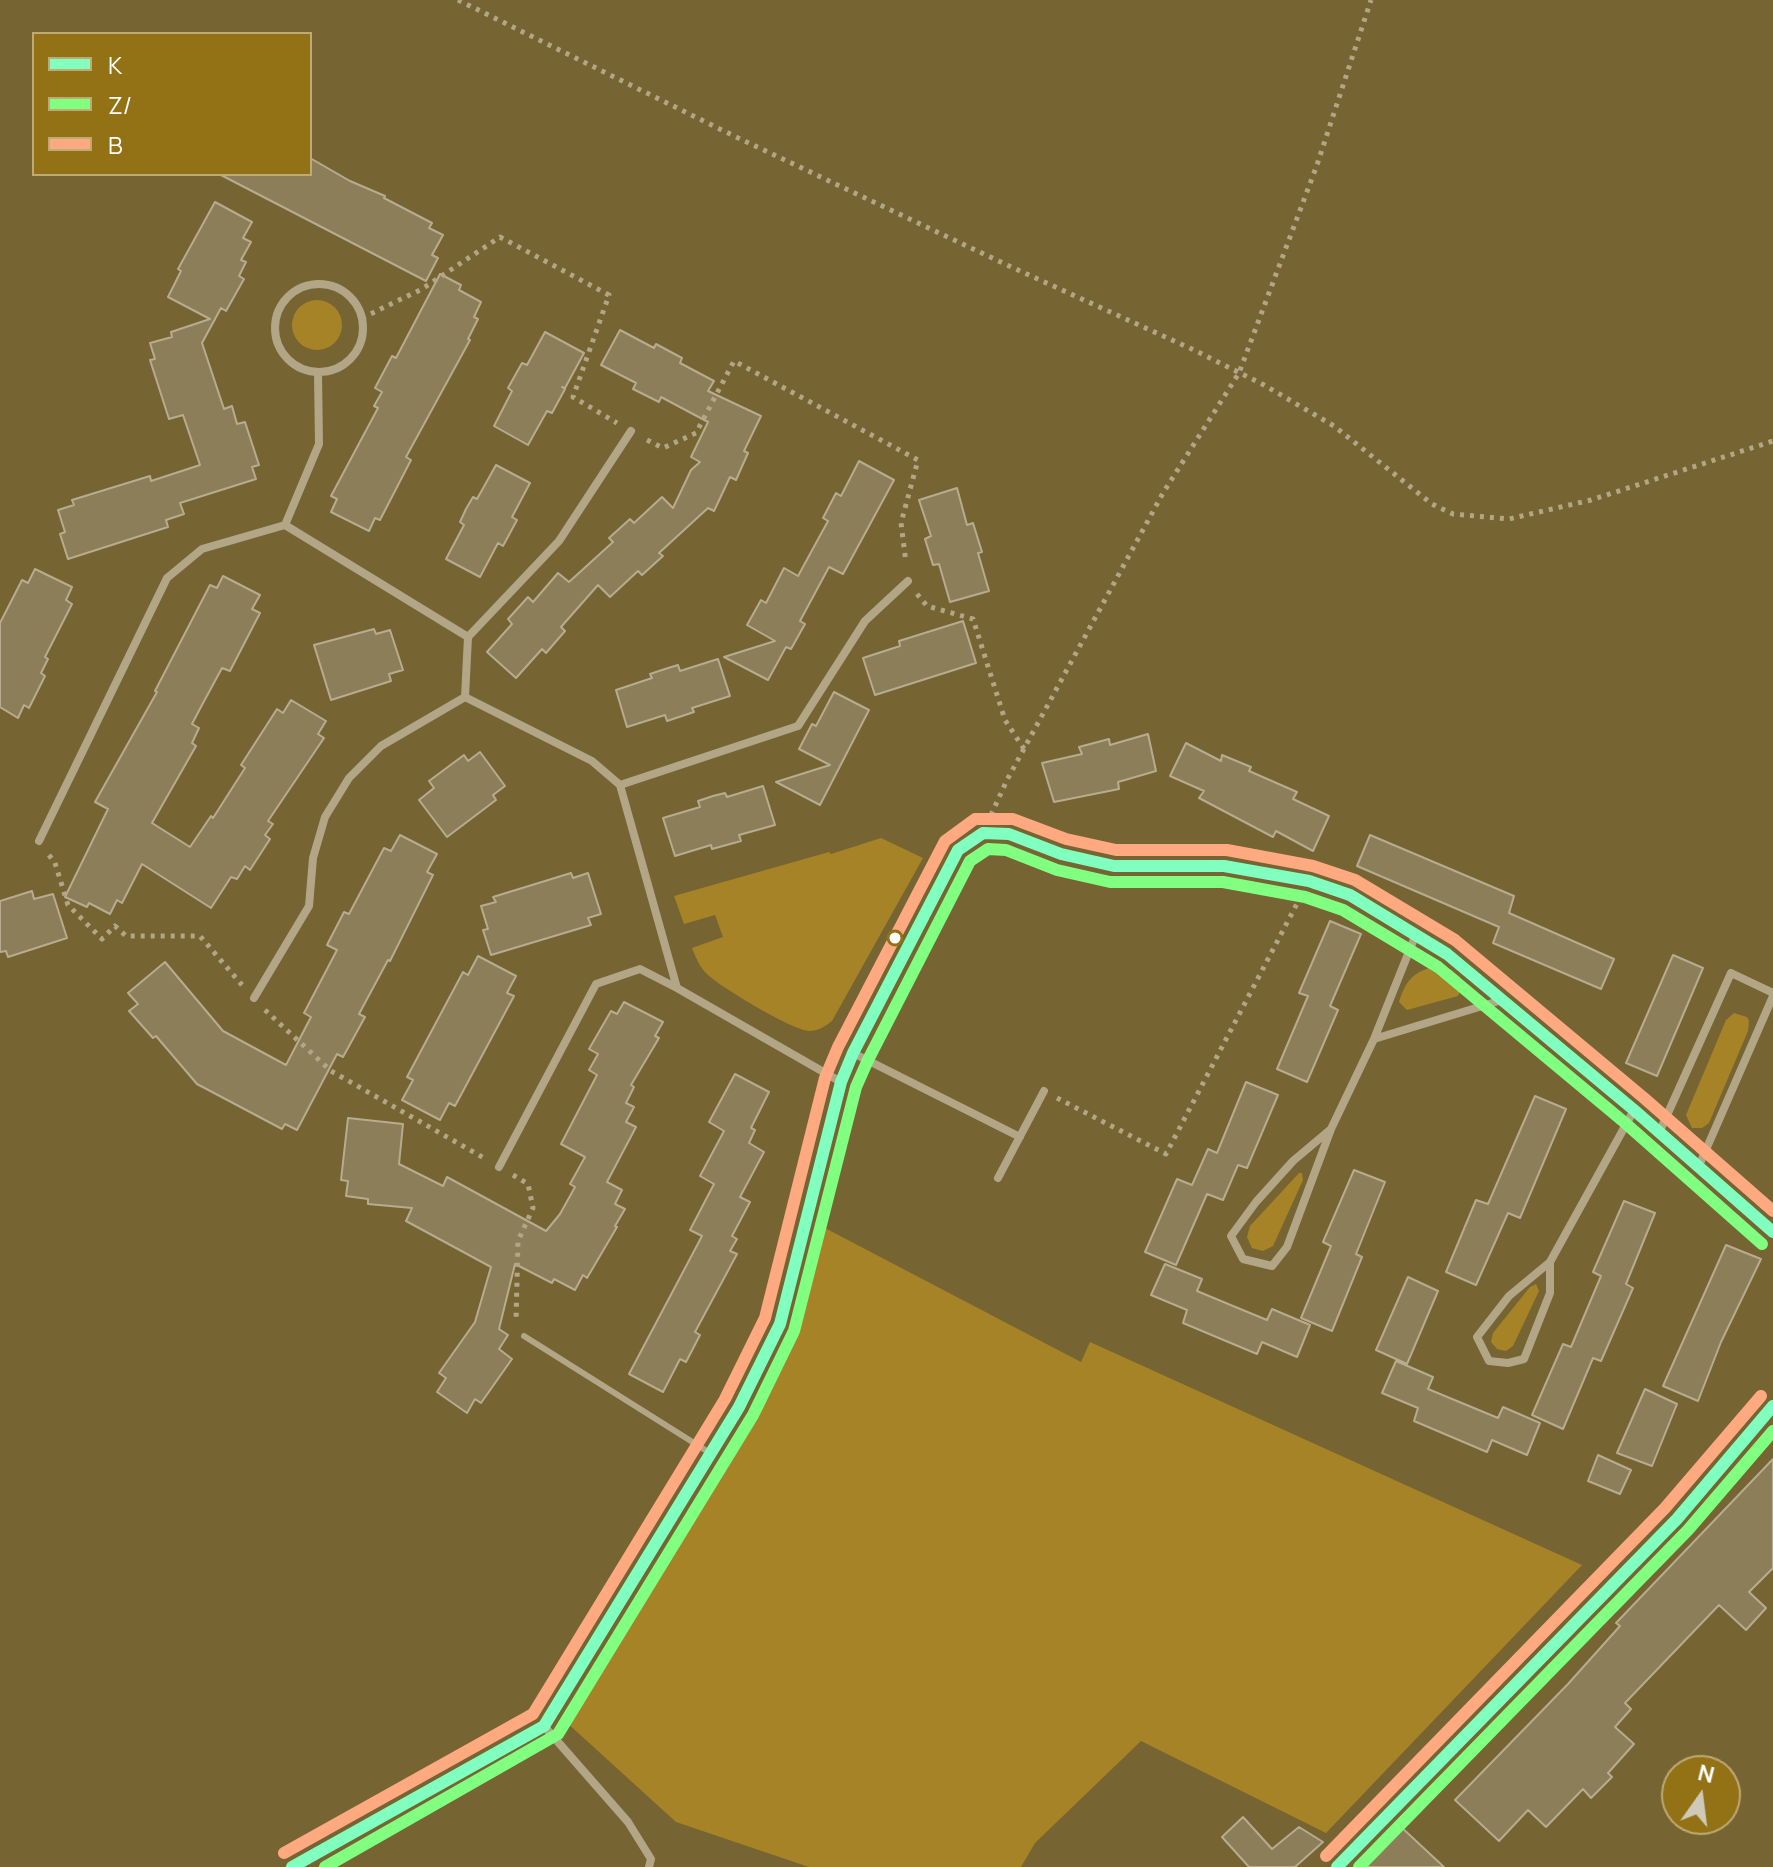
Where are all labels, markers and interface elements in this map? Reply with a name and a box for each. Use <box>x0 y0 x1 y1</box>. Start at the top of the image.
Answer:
legend <box>32 32 312 176</box>
text: K <box>108 48 122 81</box>
text: Z/ <box>108 88 132 121</box>
text: B <box>108 128 123 161</box>
unlabelled marker <box>887 930 903 946</box>
north arrow <box>1661 1755 1741 1835</box>
text: N <box>1695 1757 1718 1790</box>

